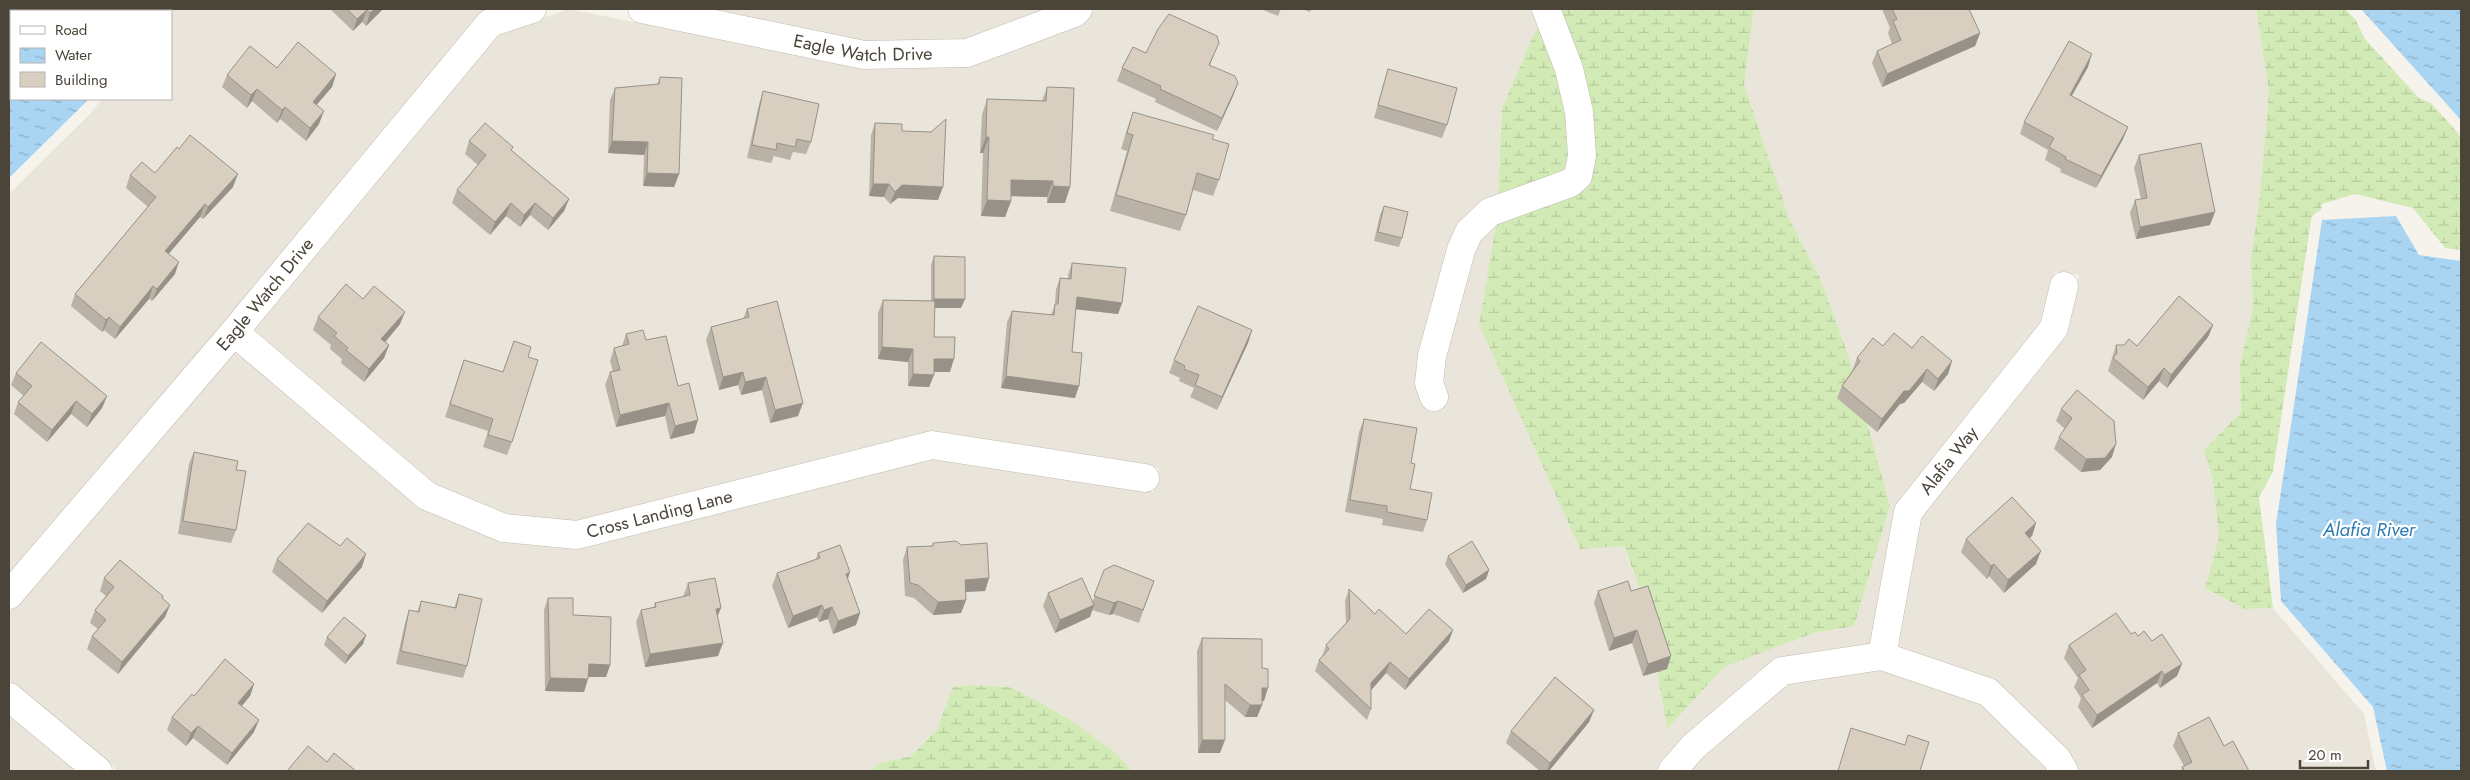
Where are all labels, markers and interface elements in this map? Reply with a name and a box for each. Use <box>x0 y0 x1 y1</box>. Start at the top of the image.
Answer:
legend <box>10 10 172 100</box>
text: Road <box>55 19 87 41</box>
street label: Eagle Watch Drive <box>791 28 933 68</box>
text: Water <box>55 44 93 66</box>
text: Building <box>55 69 107 91</box>
street label: Eagle Watch Drive <box>210 232 320 357</box>
street label: Alafia Way <box>1913 421 1984 500</box>
street label: Cross Landing Lane <box>584 483 735 545</box>
water label: Alafia River <box>2322 516 2417 543</box>
scale bar <box>2300 738 2368 770</box>
text: 20 m <box>2308 744 2342 766</box>

